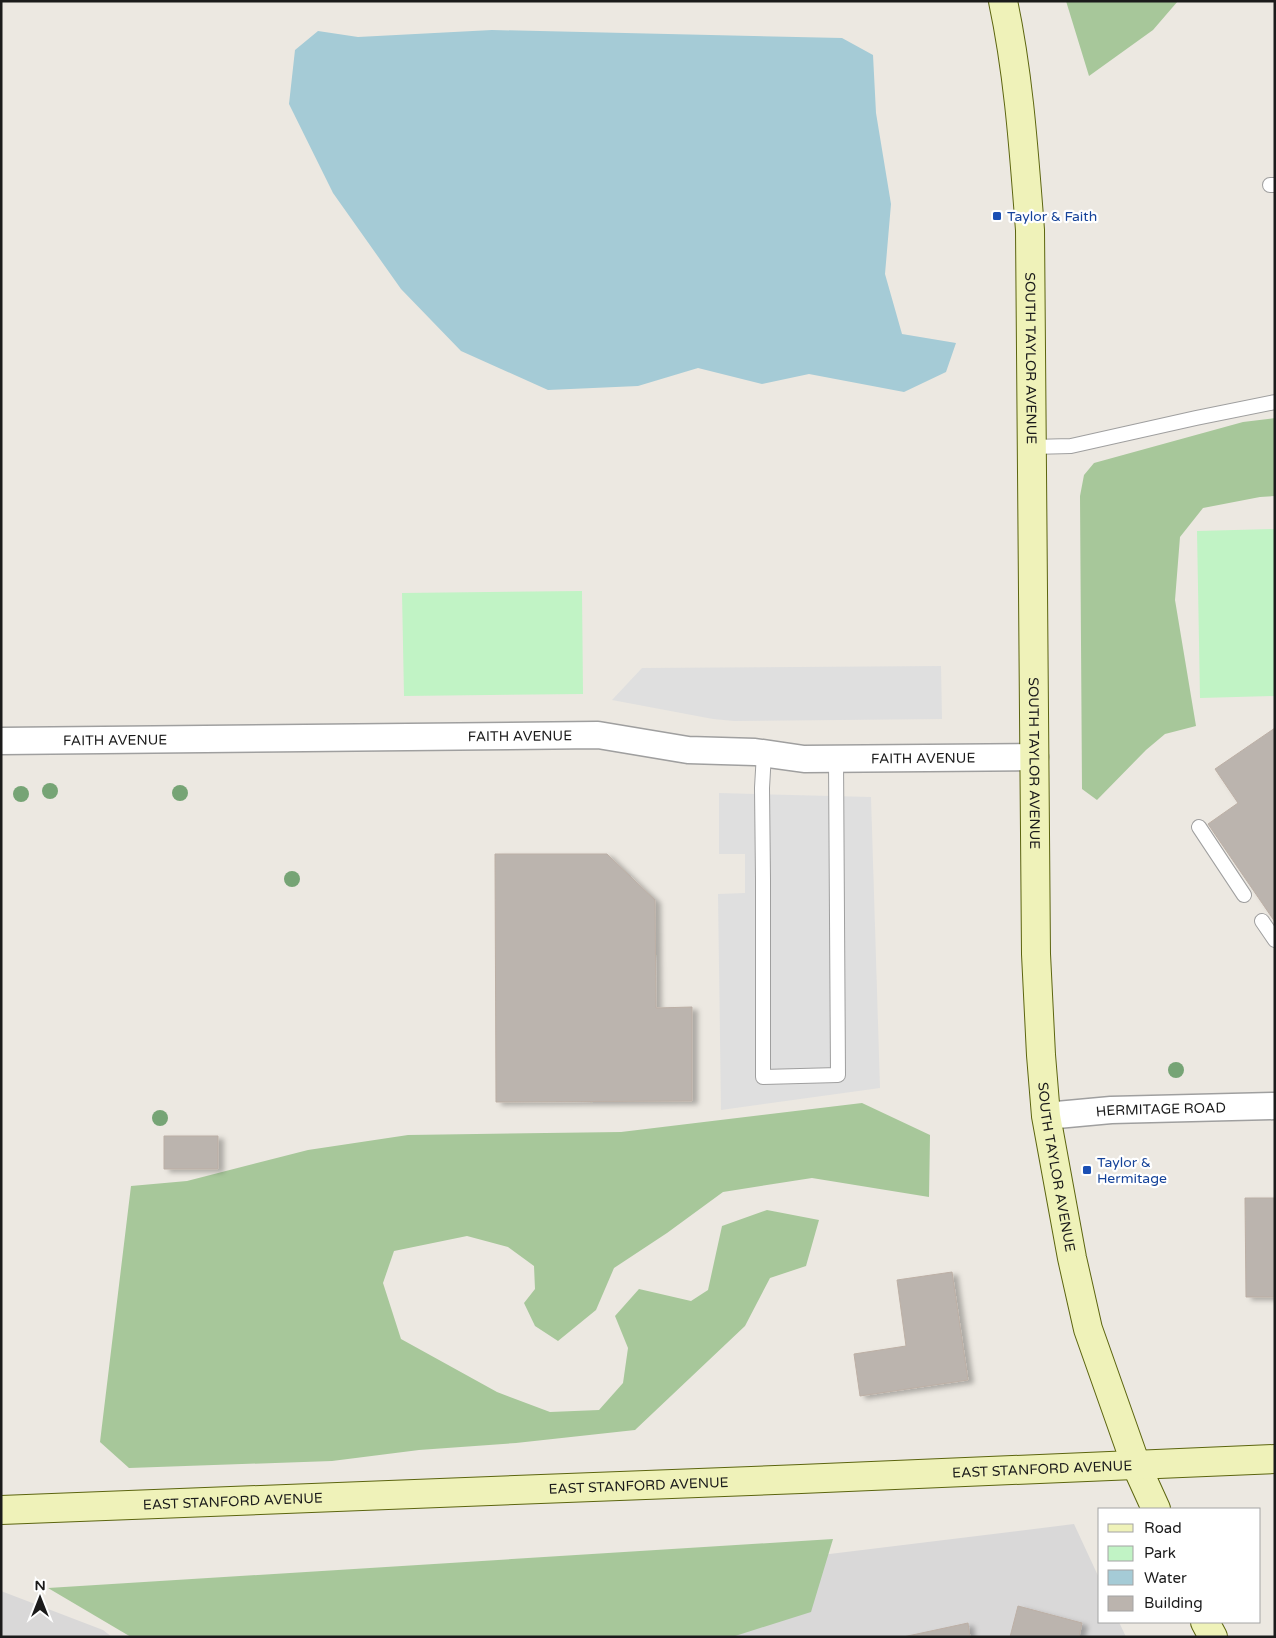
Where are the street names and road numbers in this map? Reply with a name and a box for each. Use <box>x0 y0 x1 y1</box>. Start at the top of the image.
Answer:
street label: SOUTH TAYLOR AVENUE <box>1022 272 1040 444</box>
street label: SOUTH TAYLOR AVENUE <box>1025 677 1044 849</box>
street label: FAITH AVENUE <box>468 727 572 745</box>
street label: FAITH AVENUE <box>63 731 167 749</box>
street label: FAITH AVENUE <box>871 749 975 767</box>
street label: SOUTH TAYLOR AVENUE <box>1035 1081 1079 1253</box>
street label: HERMITAGE ROAD <box>1095 1099 1226 1120</box>
street label: EAST STANFORD AVENUE <box>952 1457 1133 1481</box>
street label: EAST STANFORD AVENUE <box>548 1473 729 1497</box>
street label: EAST STANFORD AVENUE <box>142 1489 323 1513</box>

